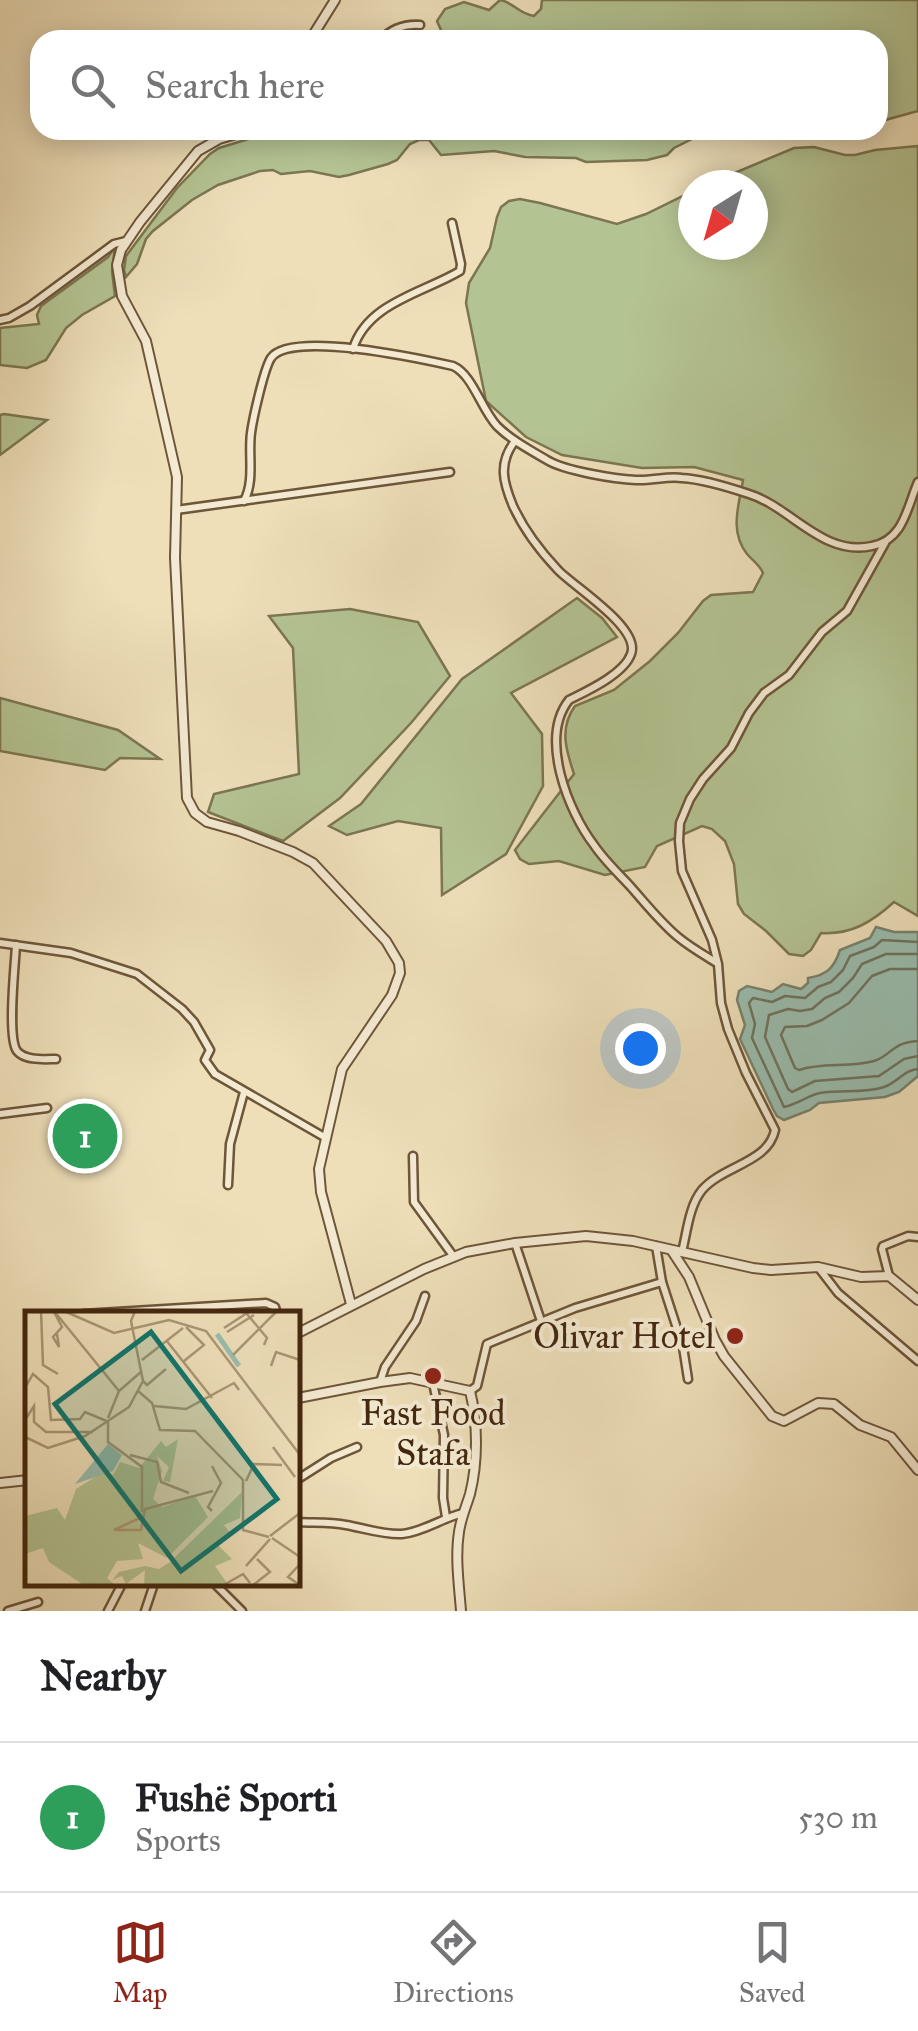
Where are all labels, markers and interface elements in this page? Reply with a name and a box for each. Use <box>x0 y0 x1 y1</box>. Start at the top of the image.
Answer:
search box <box>30 30 888 140</box>
icon: search <box>65 58 120 113</box>
text: Search here <box>145 62 325 108</box>
north arrow <box>678 170 768 260</box>
your location <box>615 1023 666 1074</box>
pin: 1 <box>52 1098 118 1174</box>
inset map <box>25 1311 300 1586</box>
place label: Olivar Hotel <box>533 1315 716 1358</box>
marker: Olivar Hotel <box>724 1325 746 1347</box>
marker: Fast Food Stafa <box>422 1365 444 1387</box>
place label: Fast Food Stafa <box>361 1392 506 1475</box>
text: Nearby <box>40 1650 165 1702</box>
text: Fushë Sporti <box>135 1775 337 1821</box>
text: 1 <box>66 1798 79 1837</box>
text: 530 m <box>798 1798 878 1837</box>
text: Sports <box>135 1821 221 1860</box>
tab: Map <box>113 1915 168 2010</box>
tab: Directions <box>393 1915 514 2010</box>
tab: Saved <box>739 1915 805 2010</box>

